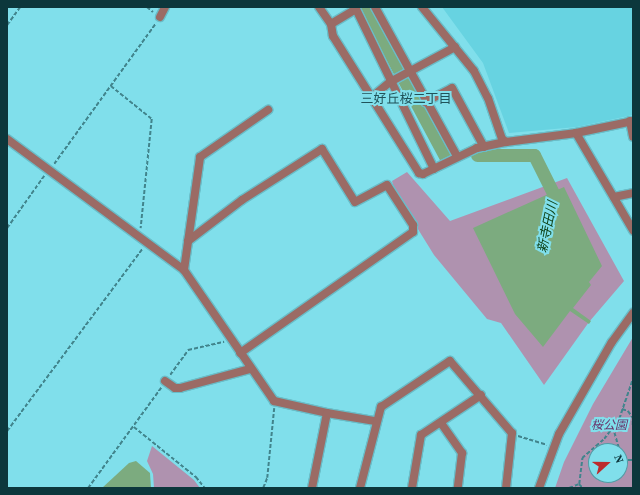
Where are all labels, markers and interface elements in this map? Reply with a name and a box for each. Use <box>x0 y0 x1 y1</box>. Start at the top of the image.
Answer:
district label: 三好丘桜二丁目 <box>361 91 451 107</box>
water label: 新寺田川 <box>535 200 561 254</box>
park label: 桜公園 <box>591 419 627 433</box>
north arrow <box>588 443 628 483</box>
text: N <box>610 452 627 465</box>

